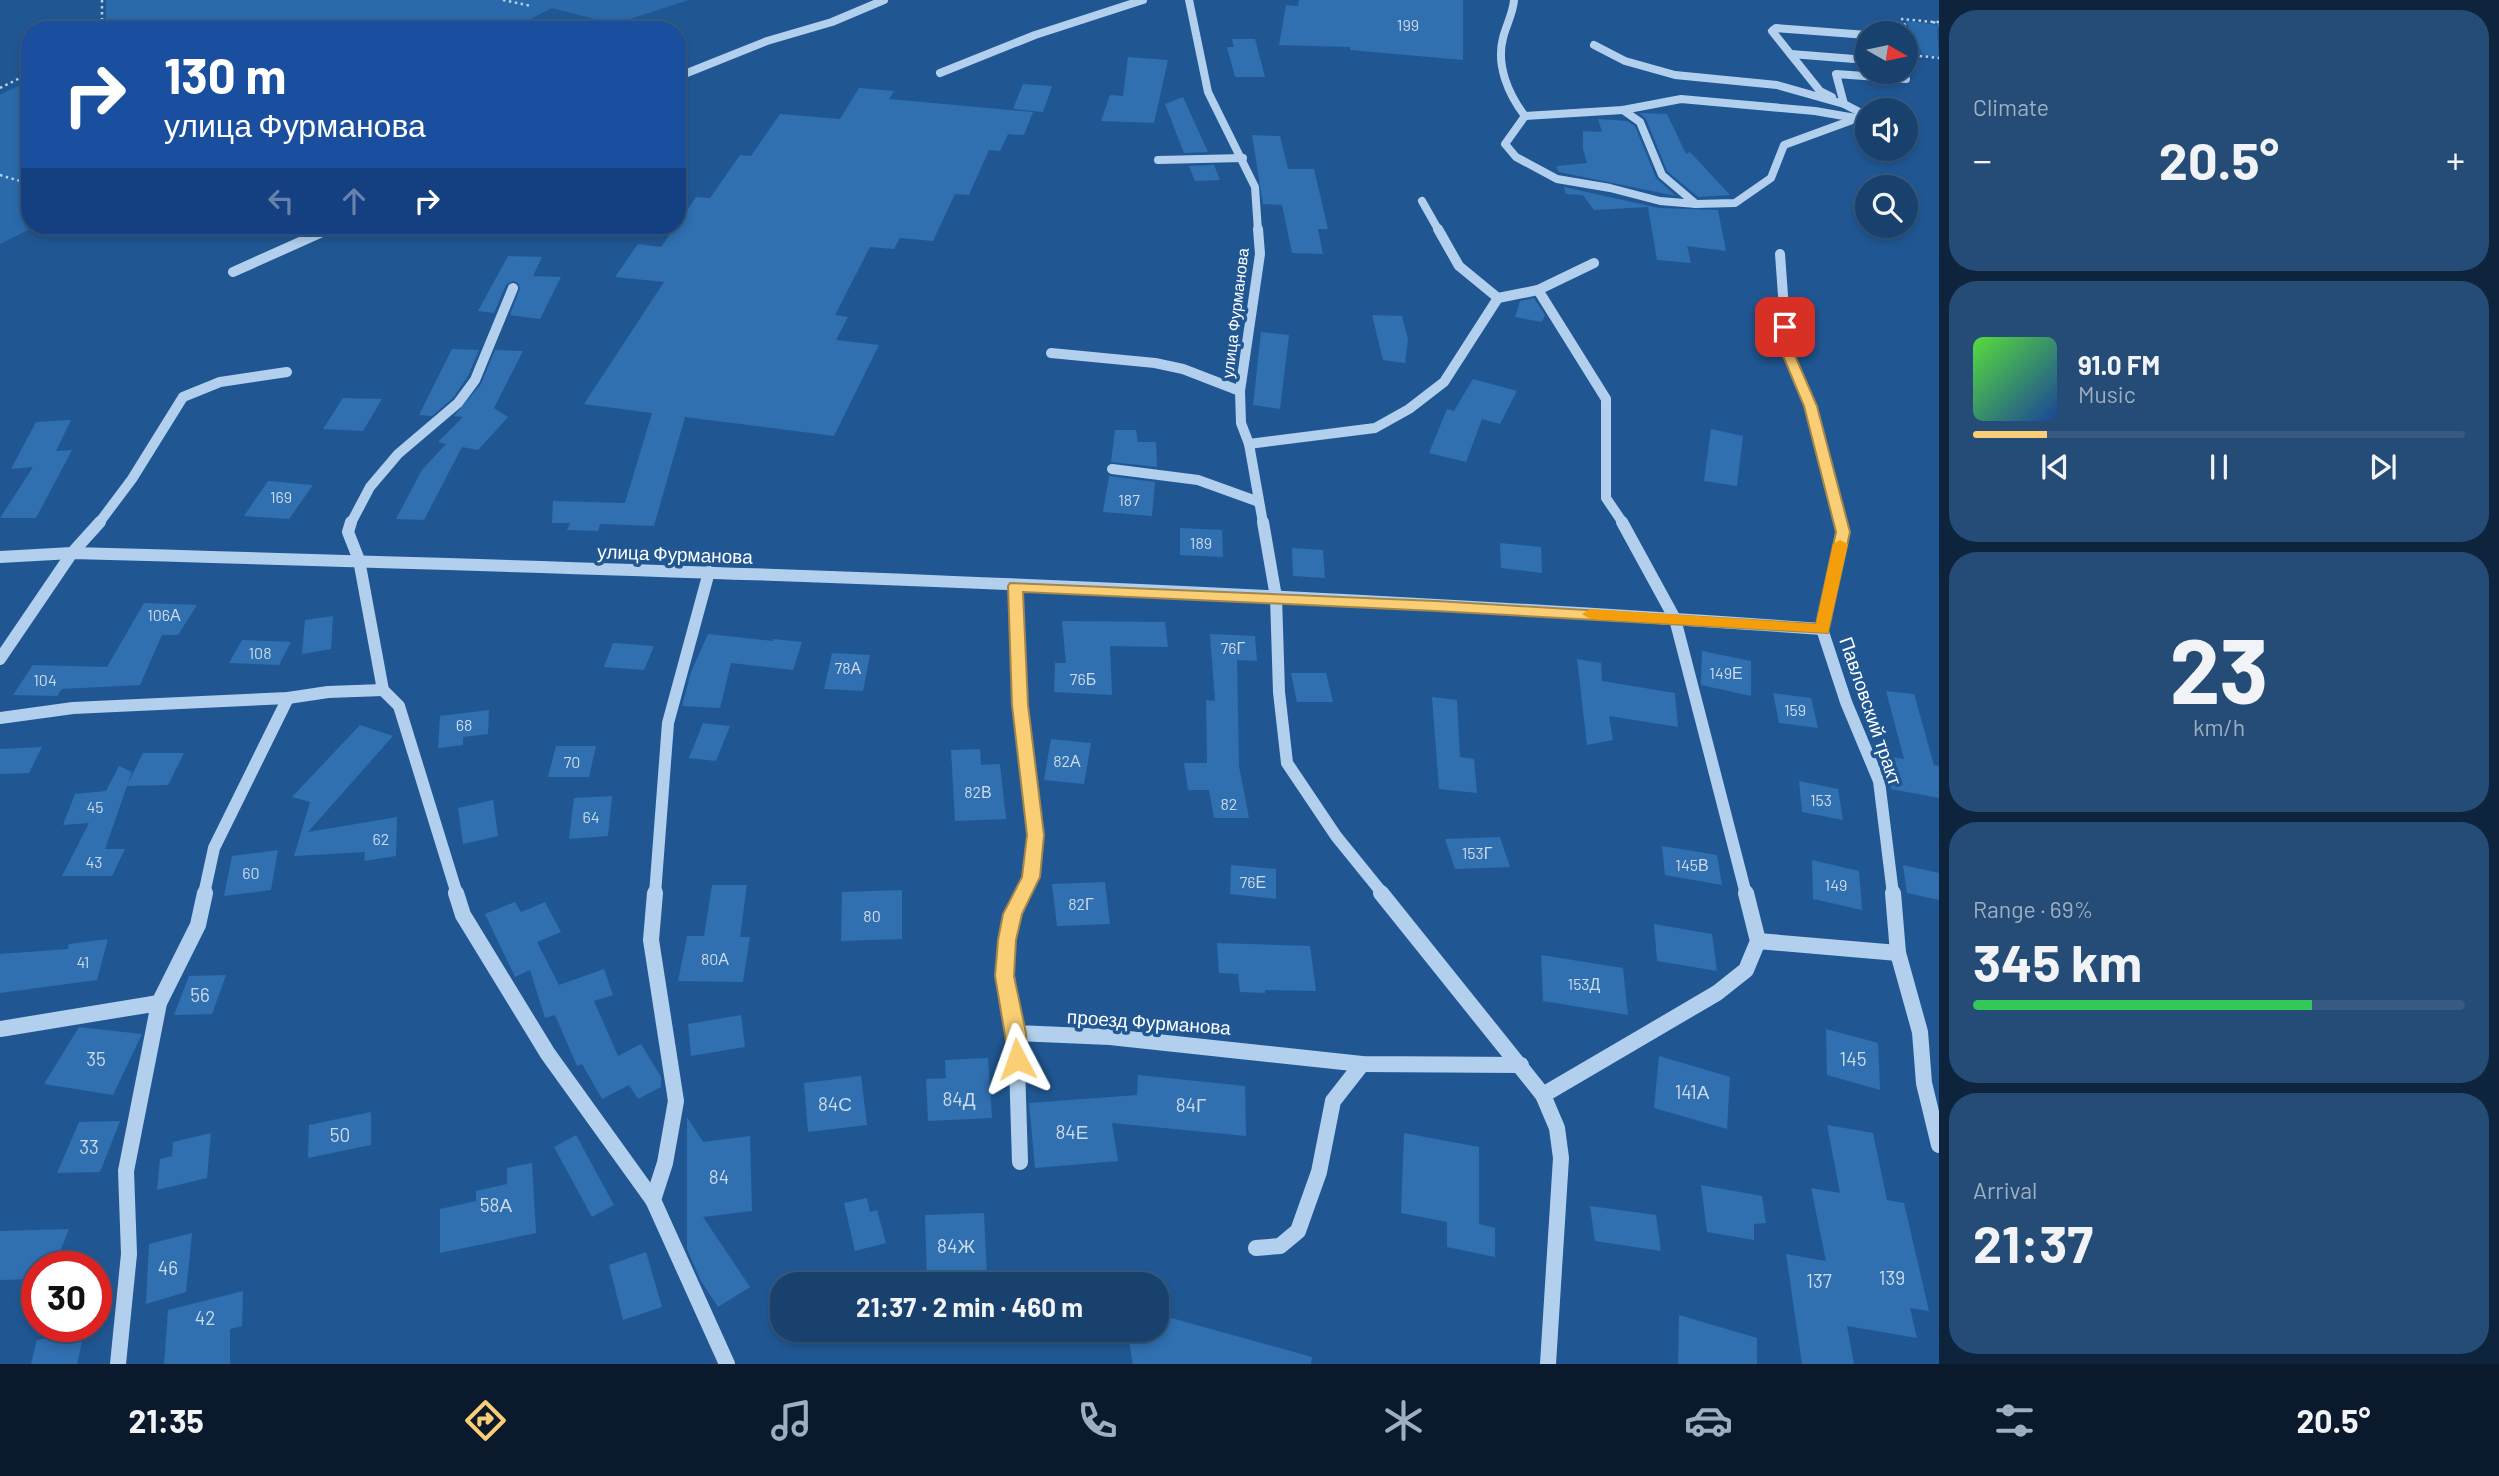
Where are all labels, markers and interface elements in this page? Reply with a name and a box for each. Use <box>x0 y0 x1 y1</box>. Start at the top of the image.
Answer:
house number: 199 <box>1397 15 1419 34</box>
north arrow <box>1855 21 1918 84</box>
map controls <box>1855 21 1918 238</box>
text: 130 m <box>164 45 286 104</box>
icon: right <box>49 49 140 140</box>
text: Climate <box>1973 93 2049 121</box>
button: sound <box>1855 98 1918 161</box>
text: улица Фурманова <box>164 105 426 143</box>
text: 20.5° <box>2159 128 2279 190</box>
text: − <box>1973 136 1992 182</box>
text: + <box>2446 136 2465 182</box>
button: search <box>1855 175 1918 238</box>
icon: left <box>262 182 300 220</box>
icon: ahead <box>335 182 373 220</box>
icon: right <box>408 182 446 220</box>
street label: улица Фурманова <box>1217 247 1252 379</box>
pin <box>1755 297 1815 357</box>
icon: arrive <box>1766 308 1804 346</box>
text: 91.0 FM <box>2078 349 2160 380</box>
text: Music <box>2078 380 2136 408</box>
icon: previous <box>2036 448 2074 486</box>
icon: pause <box>2200 448 2238 486</box>
icon: next <box>2364 448 2402 486</box>
house number: 169 <box>270 487 292 506</box>
house number: 187 <box>1118 490 1140 509</box>
house number: 189 <box>1190 533 1212 552</box>
street label: улица Фурманова <box>597 539 754 568</box>
house number: 106А <box>147 605 181 624</box>
text: 23 <box>2170 613 2268 722</box>
street label: Павловский тракт <box>1835 634 1908 788</box>
house number: 76Г <box>1221 638 1246 657</box>
house number: 108 <box>249 643 271 662</box>
house number: 78А <box>835 658 862 677</box>
house number: 149Е <box>1709 663 1743 682</box>
house number: 76Б <box>1070 669 1096 688</box>
house number: 104 <box>33 670 57 689</box>
house number: 159 <box>1784 700 1806 719</box>
text: km/h <box>2193 713 2245 741</box>
house number: 68 <box>456 715 472 734</box>
house number: 82А <box>1053 751 1081 770</box>
house number: 70 <box>564 752 580 771</box>
house number: 82В <box>964 782 992 801</box>
house number: 153 <box>1810 790 1832 809</box>
house number: 82 <box>1221 794 1237 813</box>
house number: 45 <box>86 797 104 816</box>
house number: 64 <box>582 807 600 826</box>
house number: 62 <box>373 829 389 848</box>
house number: 153Г <box>1462 843 1493 862</box>
house number: 43 <box>85 852 103 871</box>
house number: 145В <box>1675 855 1709 874</box>
house number: 60 <box>242 863 260 882</box>
house number: 76Е <box>1240 872 1266 891</box>
house number: 149 <box>1825 875 1847 894</box>
house number: 82Г <box>1068 894 1094 913</box>
text: Range · 69% <box>1973 895 2093 923</box>
house number: 80 <box>863 906 881 925</box>
text: 345 km <box>1973 930 2142 992</box>
house number: 80А <box>701 949 729 968</box>
house number: 41 <box>77 952 89 971</box>
house number: 153Д <box>1568 974 1601 993</box>
house number: 56 <box>190 983 210 1006</box>
street label: проезд Фурманова <box>1066 1004 1232 1039</box>
position arrow <box>980 1022 1054 1096</box>
house number: 35 <box>86 1047 106 1070</box>
house number: 145 <box>1840 1047 1866 1070</box>
house number: 141А <box>1675 1080 1710 1103</box>
house number: 84Д <box>942 1087 976 1110</box>
house number: 84С <box>818 1092 852 1115</box>
house number: 84Г <box>1176 1093 1206 1116</box>
house number: 84Е <box>1055 1120 1089 1143</box>
house number: 50 <box>330 1123 350 1146</box>
house number: 33 <box>79 1135 99 1158</box>
house number: 84 <box>709 1165 729 1188</box>
text: Arrival <box>1973 1176 2037 1204</box>
house number: 58А <box>480 1193 512 1216</box>
text: 21:37 <box>1973 1211 2093 1273</box>
house number: 84Ж <box>937 1234 975 1257</box>
speed limit sign: 30 <box>21 1251 112 1342</box>
house number: 46 <box>158 1256 178 1279</box>
house number: 139 <box>1879 1266 1905 1289</box>
house number: 137 <box>1806 1269 1832 1292</box>
text: 21:37 · 2 min · 460 m <box>856 1291 1083 1322</box>
house number: 42 <box>195 1306 215 1329</box>
icon: directions <box>461 1396 510 1445</box>
icon: music <box>767 1396 816 1445</box>
icon: phone <box>1073 1396 1122 1445</box>
icon: climate <box>1379 1396 1428 1445</box>
icon: car <box>1684 1396 1733 1445</box>
icon: filters <box>1990 1396 2039 1445</box>
text: 21:35 <box>128 1401 204 1439</box>
text: 20.5° <box>2296 1401 2370 1439</box>

